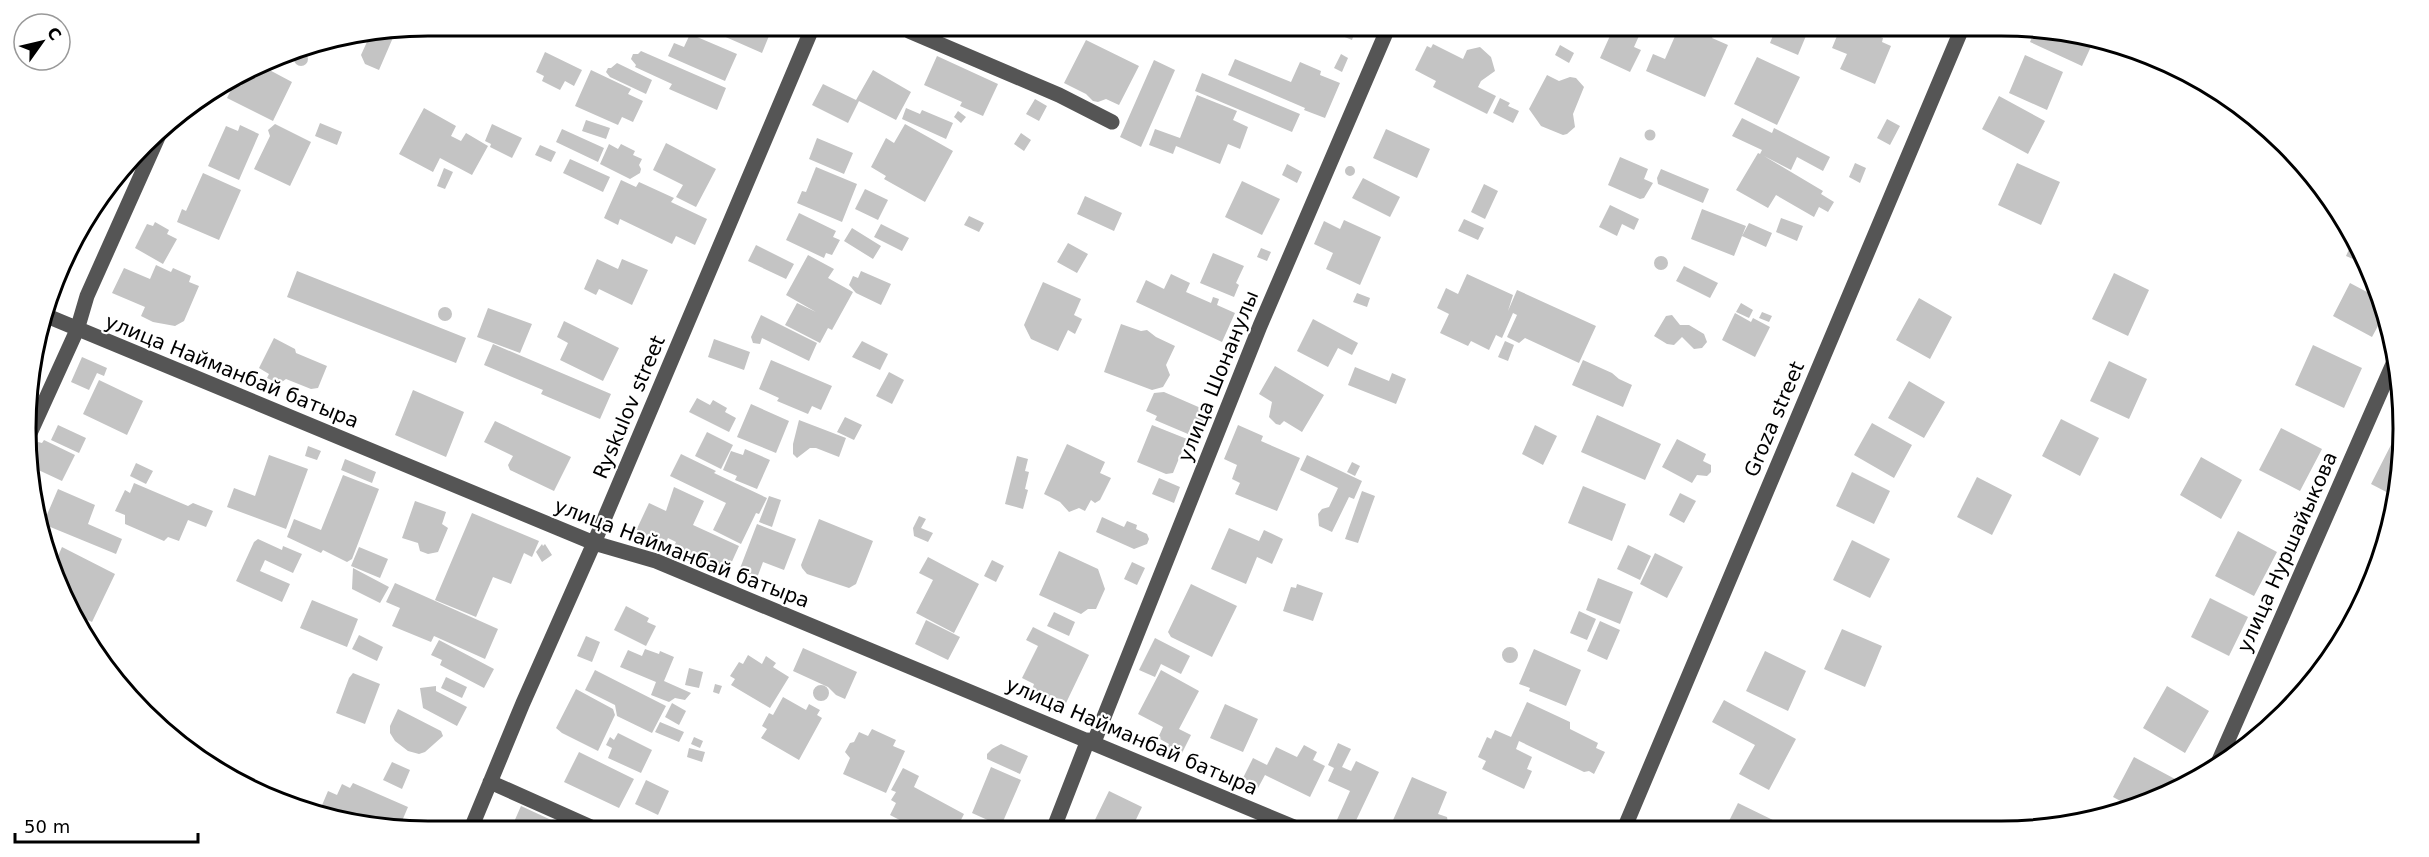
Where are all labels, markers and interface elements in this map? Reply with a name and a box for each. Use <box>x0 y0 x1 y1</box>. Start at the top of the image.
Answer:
north arrow <box>12 12 72 72</box>
text: С <box>43 24 65 44</box>
street label: улица Шонанулы <box>1173 287 1263 465</box>
street label: улица Найманбай батыра <box>102 309 362 433</box>
street label: Ryskulov street <box>588 332 670 482</box>
street label: Groza street <box>1739 357 1809 480</box>
street label: улица Нуршайыкова <box>2232 448 2342 656</box>
street label: улица Найманбай батыра <box>551 493 813 613</box>
street label: улица Найманбай батыра <box>1002 672 1262 800</box>
scale bar <box>15 806 198 844</box>
text: 50 m <box>24 816 70 837</box>

